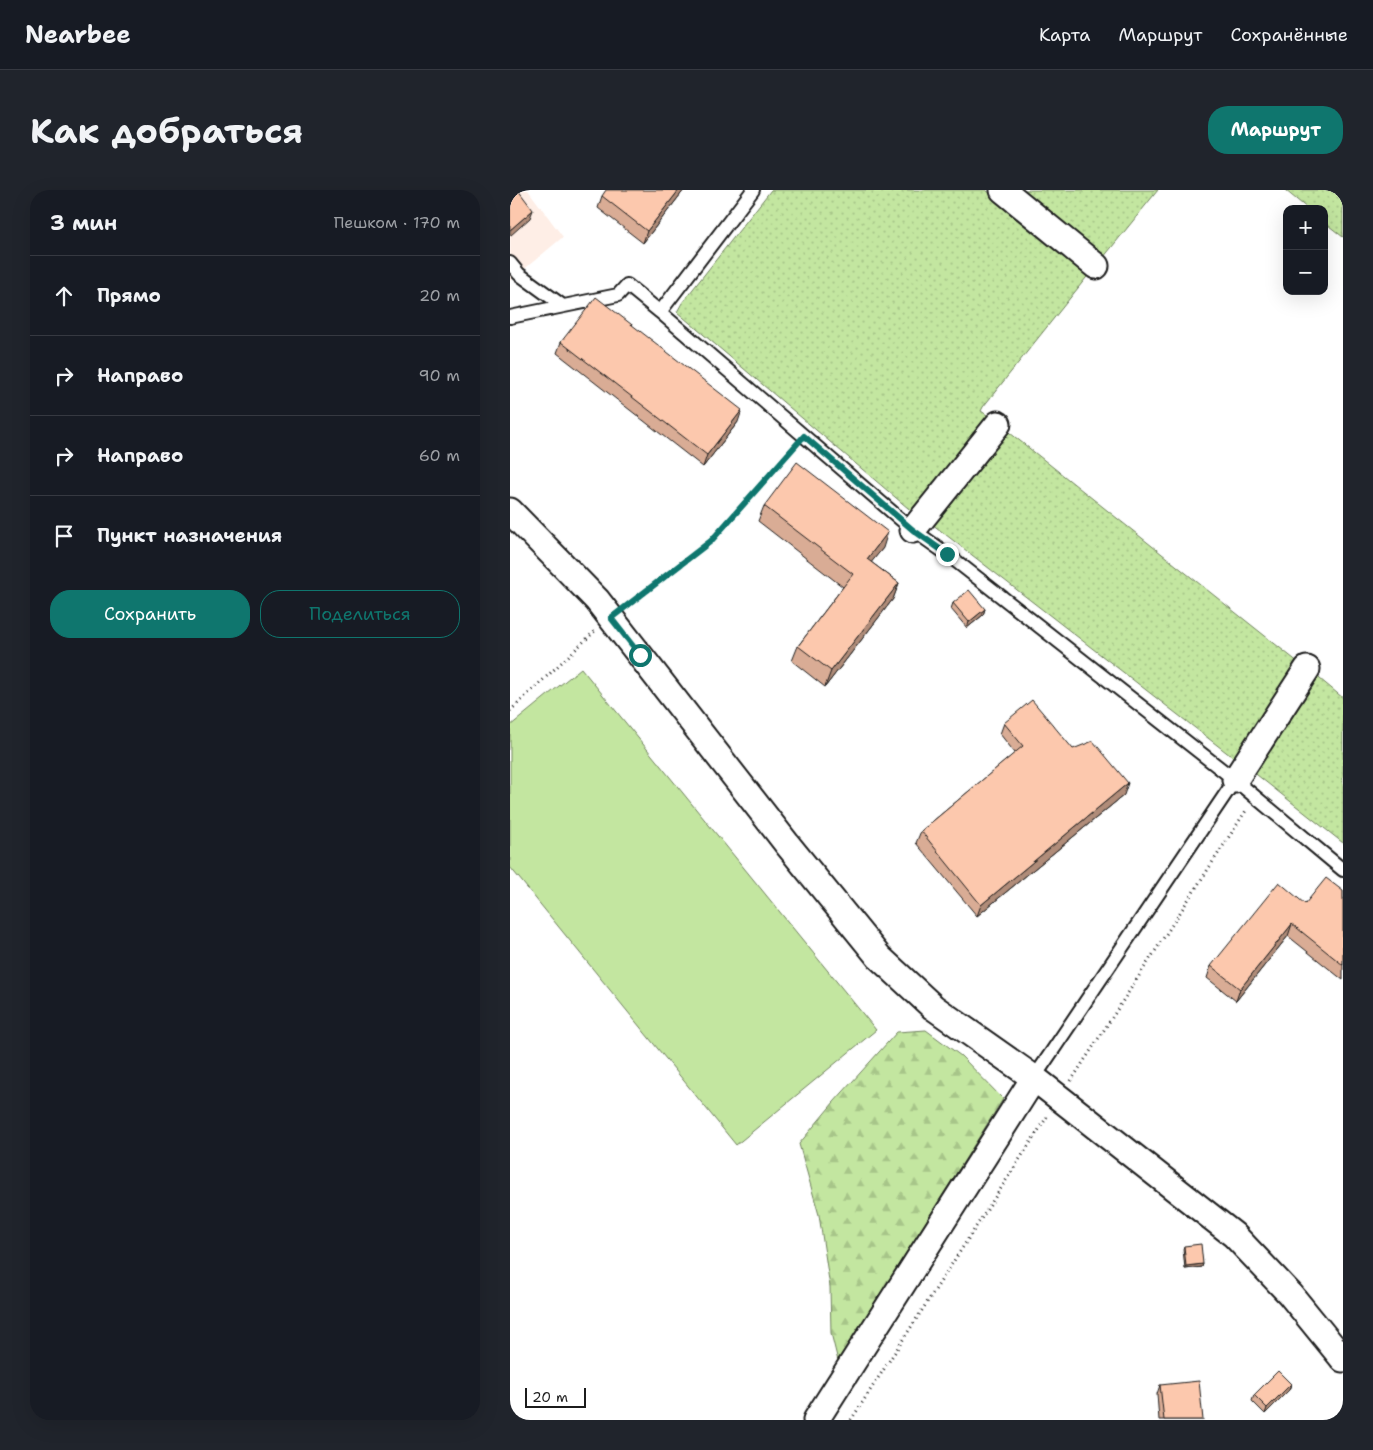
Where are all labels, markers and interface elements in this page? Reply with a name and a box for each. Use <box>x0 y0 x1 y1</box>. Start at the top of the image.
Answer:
text: Nearbee <box>25 19 131 51</box>
text: Карта <box>1039 23 1090 47</box>
text: Маршрут <box>1118 23 1202 47</box>
text: Сохранённые <box>1230 23 1348 47</box>
button: Маршрут <box>1208 106 1343 154</box>
text: Как добраться <box>30 107 303 154</box>
map controls <box>1283 205 1328 295</box>
button: + <box>1283 205 1328 250</box>
text: 3 мин <box>50 209 117 237</box>
text: Пешком · 170 m <box>334 212 460 233</box>
button: − <box>1283 250 1328 295</box>
icon: ahead <box>50 282 78 310</box>
text: Прямо <box>97 283 161 308</box>
text: 20 m <box>419 285 460 306</box>
icon: right <box>50 362 78 390</box>
text: Направо <box>97 363 183 388</box>
text: 90 m <box>419 365 460 386</box>
icon: right <box>50 442 78 470</box>
text: Направо <box>97 443 183 468</box>
text: 60 m <box>419 445 460 466</box>
icon: arrive <box>50 522 78 550</box>
text: Пункт назначения <box>97 523 282 548</box>
route end <box>936 543 959 566</box>
button: Сохранить <box>50 590 250 638</box>
button: Поделиться <box>260 590 460 638</box>
route start <box>629 644 652 667</box>
scale bar <box>525 1385 586 1408</box>
text: 20 m <box>532 1388 568 1406</box>

